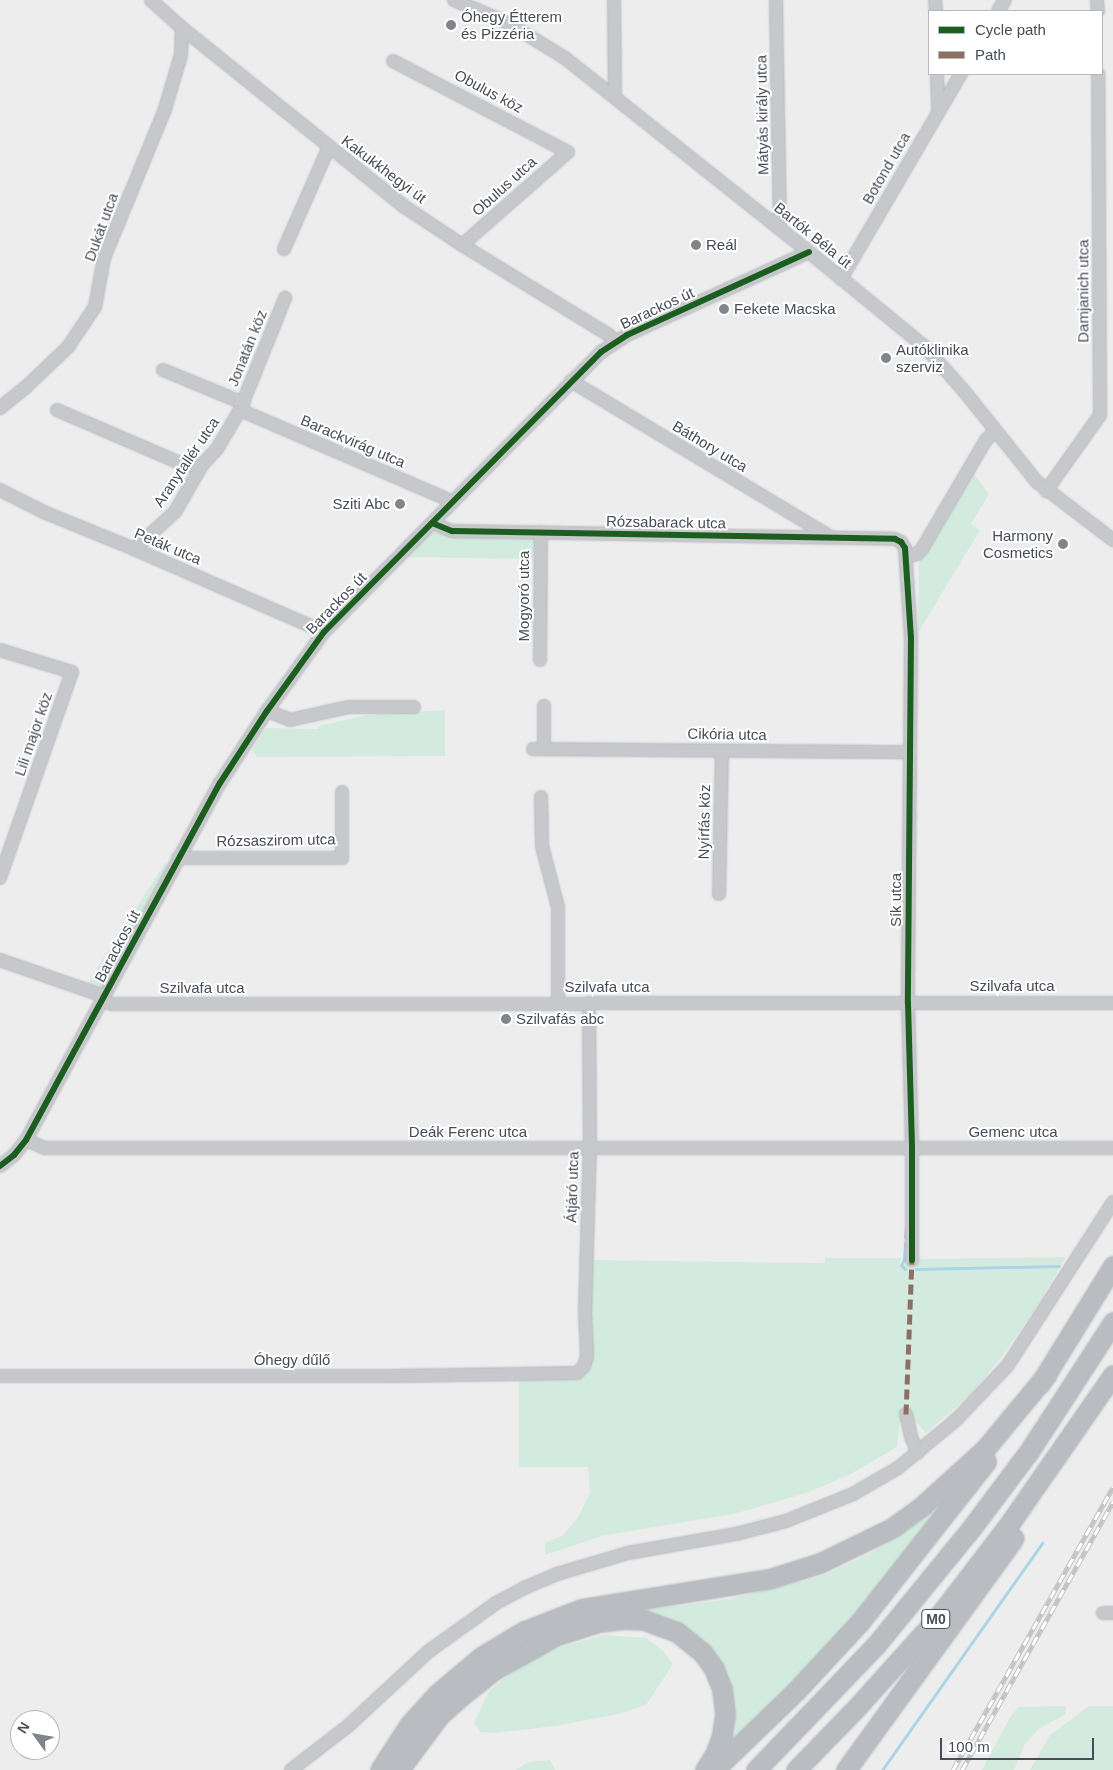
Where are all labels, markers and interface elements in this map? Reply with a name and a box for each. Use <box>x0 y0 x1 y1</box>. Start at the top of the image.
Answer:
place label: Óhegy Étterem és Pizzéria <box>461 7 562 42</box>
legend <box>928 10 1103 75</box>
marker: Óhegy Étterem és Pizzéria <box>445 19 457 31</box>
text: Cycle path <box>975 21 1046 38</box>
text: Path <box>975 46 1006 63</box>
street label: Mátyás király utca <box>752 55 772 175</box>
street label: Obulus köz <box>452 65 526 117</box>
street label: Botond utca <box>858 129 914 207</box>
street label: Kakukkhegyi út <box>338 131 430 207</box>
street label: Obulus utca <box>468 153 540 219</box>
street label: Dukát utca <box>80 190 122 264</box>
street label: Bartók Béla út <box>771 198 855 272</box>
place label: Reál <box>706 236 737 254</box>
marker: Reál <box>690 239 702 251</box>
street label: Damjanich utca <box>1074 239 1092 343</box>
street label: Barackos út <box>617 283 697 333</box>
place label: Fekete Macska <box>734 300 836 318</box>
marker: Fekete Macska <box>718 303 730 315</box>
street label: Jonatán köz <box>224 307 270 389</box>
place label: Autóklinika szerviz <box>896 340 969 375</box>
marker: Autóklinika szerviz <box>880 352 892 364</box>
street label: Barackvirág utca <box>298 411 408 471</box>
street label: Aranytallér utca <box>149 414 223 510</box>
street label: Báthory utca <box>669 417 751 475</box>
place label: Sziti Abc <box>332 495 390 513</box>
marker: Sziti Abc <box>394 498 406 510</box>
street label: Rózsabarack utca <box>606 512 726 532</box>
street label: Peták utca <box>132 524 204 568</box>
place label: Harmony Cosmetics <box>983 526 1053 561</box>
marker: Harmony Cosmetics <box>1057 538 1069 550</box>
street label: Mogyoró utca <box>515 551 533 641</box>
street label: Barackos út <box>302 568 370 638</box>
street label: Lili major köz <box>10 690 56 778</box>
street label: Cikória utca <box>687 724 767 744</box>
street label: Nyírfás köz <box>694 784 714 860</box>
street label: Rózsaszirom utca <box>216 830 336 850</box>
street label: Sík utca <box>887 873 905 927</box>
street label: Barackos út <box>90 907 144 985</box>
street label: Szilvafa utca <box>969 977 1055 995</box>
street label: Szilvafa utca <box>564 978 650 996</box>
street label: Szilvafa utca <box>159 979 245 997</box>
place label: Szilvafás abc <box>516 1010 604 1028</box>
marker: Szilvafás abc <box>500 1013 512 1025</box>
street label: Deák Ferenc utca <box>409 1123 527 1141</box>
street label: Gemenc utca <box>968 1123 1058 1141</box>
street label: Átjáró utca <box>562 1151 582 1223</box>
street label: Óhegy dűlő <box>254 1351 330 1369</box>
road number: M0 <box>921 1608 951 1630</box>
north arrow <box>10 1710 60 1760</box>
text: N <box>14 1719 33 1736</box>
scale bar <box>943 1728 1097 1760</box>
text: 100 m <box>948 1738 990 1755</box>

